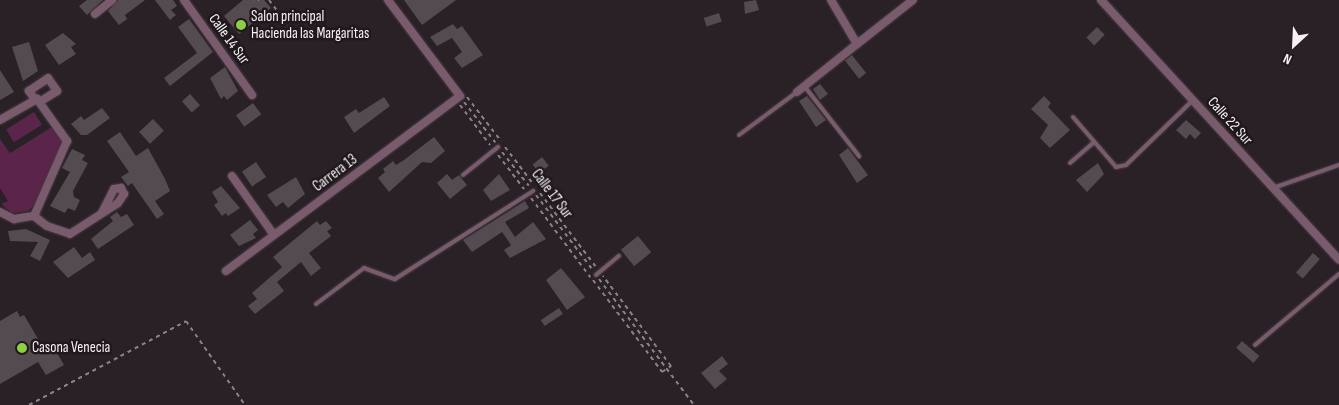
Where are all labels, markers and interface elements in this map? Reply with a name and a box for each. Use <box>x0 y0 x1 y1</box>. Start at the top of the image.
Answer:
place label: Salon principal Hacienda las Margaritas <box>251 7 369 42</box>
street label: Calle 14 Sur <box>205 10 253 68</box>
marker: Salon principal Hacienda las Margaritas <box>235 19 247 31</box>
north arrow <box>1269 20 1319 70</box>
text: N <box>1280 50 1294 68</box>
street label: Calle 22 Sur <box>1204 93 1256 149</box>
street label: Carrera 13 <box>309 150 361 196</box>
street label: Calle 17 Sur <box>528 166 576 222</box>
place label: Casona Venecia <box>32 339 110 357</box>
marker: Casona Venecia <box>16 342 28 354</box>

